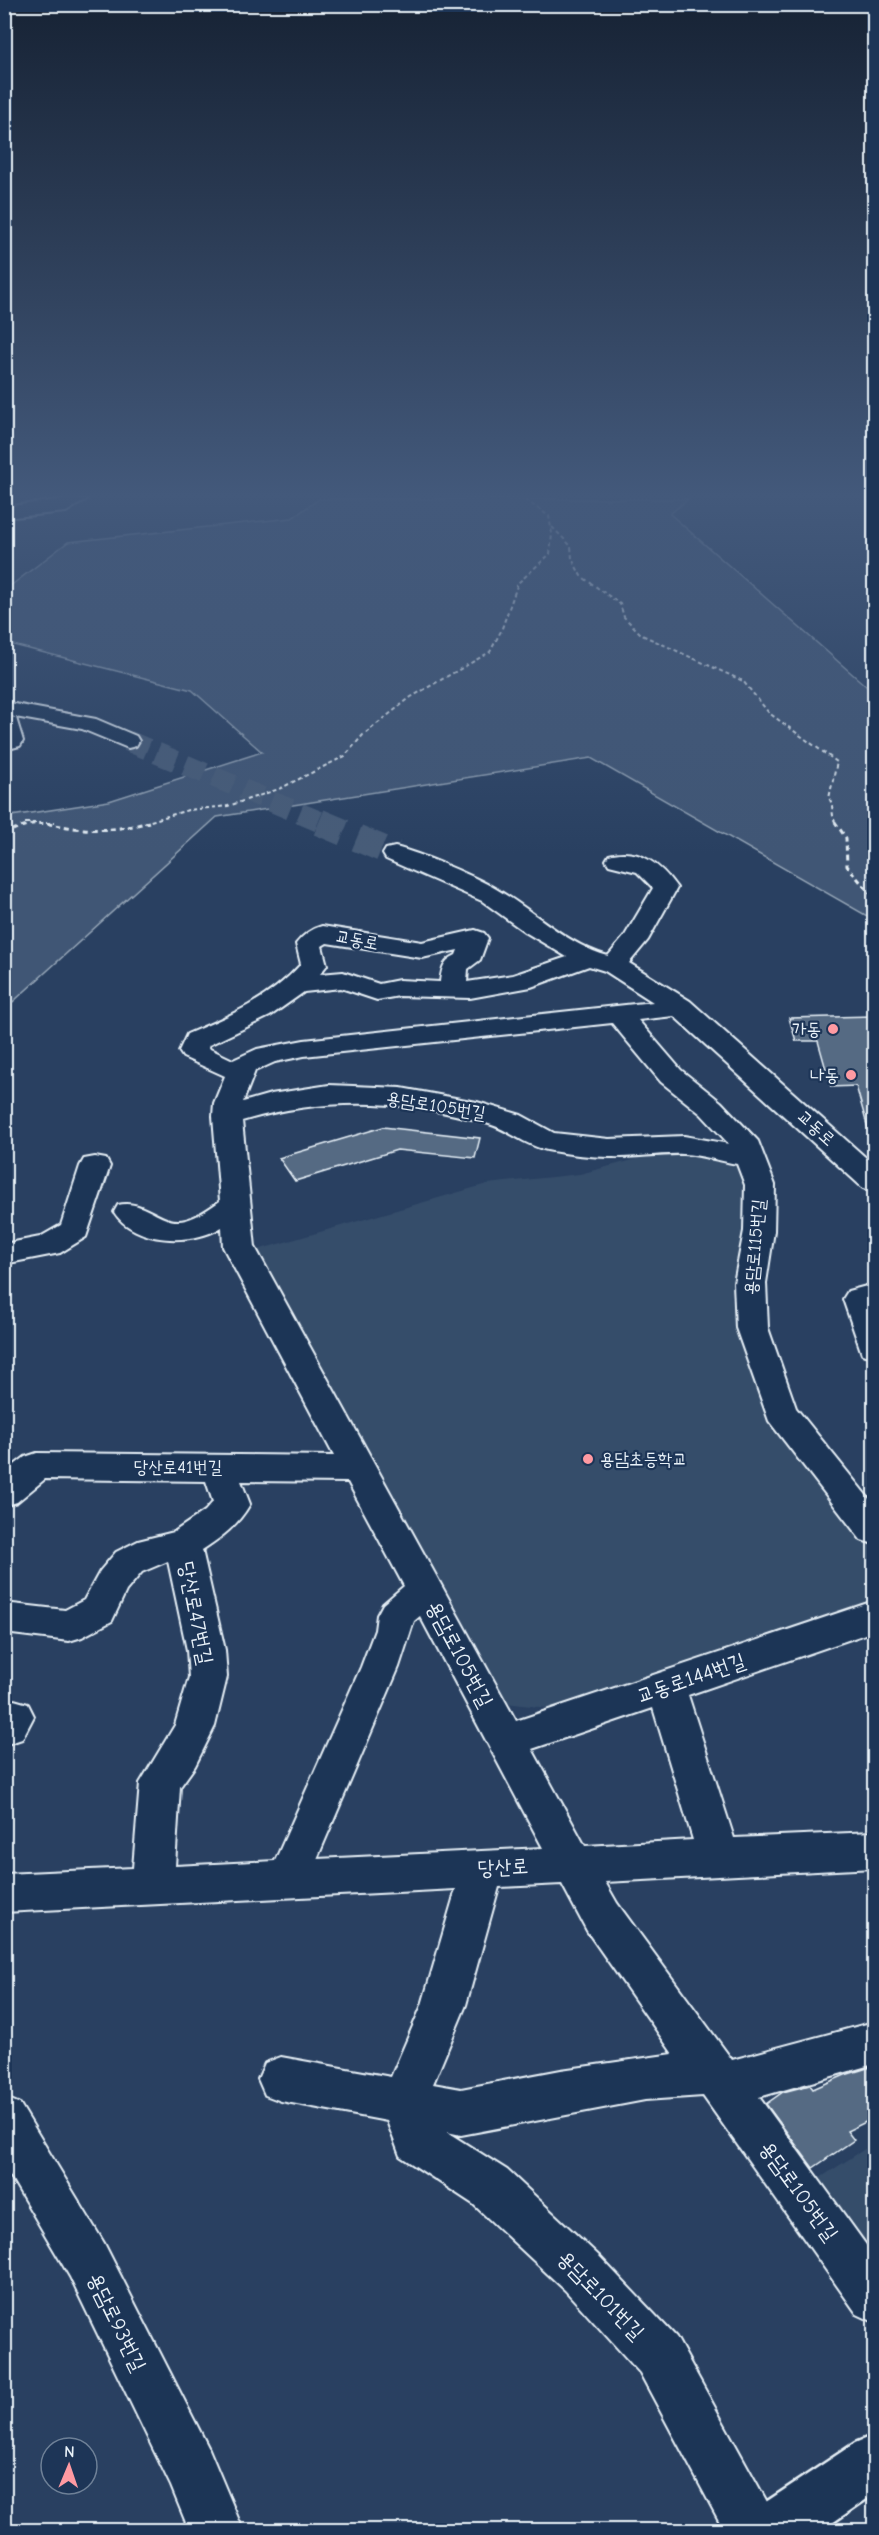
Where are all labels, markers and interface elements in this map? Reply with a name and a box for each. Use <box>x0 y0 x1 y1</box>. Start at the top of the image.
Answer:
street label: 교동로 <box>334 926 380 954</box>
place label: 가동 <box>792 1019 821 1040</box>
marker: 가동 <box>826 1022 840 1036</box>
place label: 나동 <box>810 1065 839 1086</box>
marker: 나동 <box>844 1068 858 1082</box>
street label: 용담로105번길 <box>385 1088 488 1124</box>
street label: 교동로 <box>793 1106 839 1150</box>
street label: 용담로115번길 <box>740 1198 770 1296</box>
place label: 용담초등학교 <box>600 1449 687 1470</box>
marker: 용담초등학교 <box>581 1452 595 1466</box>
street label: 당산로41번길 <box>134 1457 223 1478</box>
street label: 당산로47번길 <box>174 1559 218 1667</box>
street label: 용담로105번길 <box>422 1597 498 1711</box>
street label: 교동로144번길 <box>634 1648 748 1708</box>
street label: 당산로 <box>477 1854 529 1880</box>
street label: 용담로105번길 <box>755 2137 843 2245</box>
street label: 용담로101번길 <box>553 2246 649 2344</box>
street label: 용담로93번길 <box>83 2269 151 2375</box>
north arrow <box>39 2436 99 2496</box>
text: N <box>64 2443 75 2461</box>

